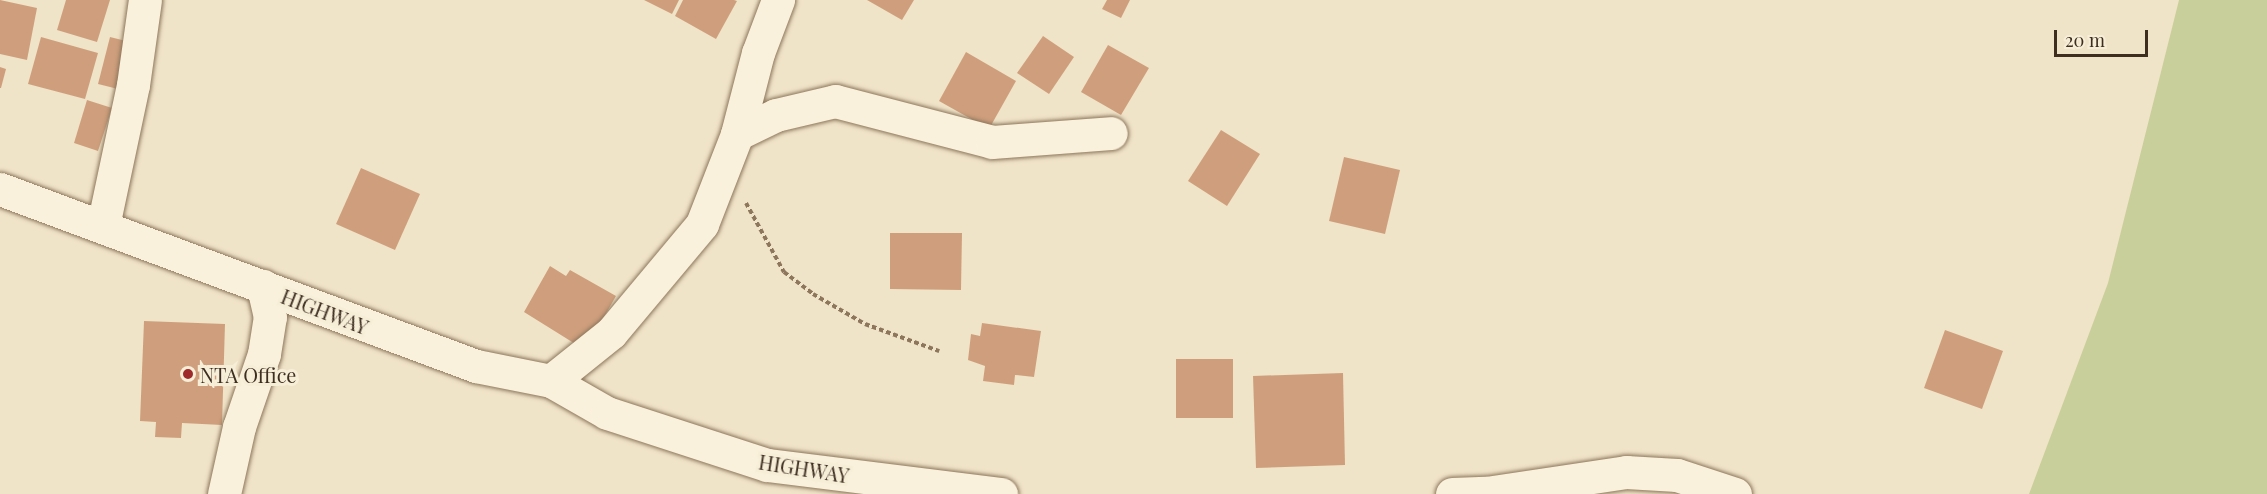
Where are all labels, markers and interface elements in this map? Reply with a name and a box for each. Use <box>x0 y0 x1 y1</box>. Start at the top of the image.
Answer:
scale bar <box>2057 18 2152 56</box>
text: 20 m <box>2065 28 2105 52</box>
street label: HIGHWAY <box>278 283 372 339</box>
place label: NTA Office <box>200 362 296 386</box>
marker: NTA Office <box>181 367 195 381</box>
street label: HIGHWAY <box>757 449 851 487</box>

